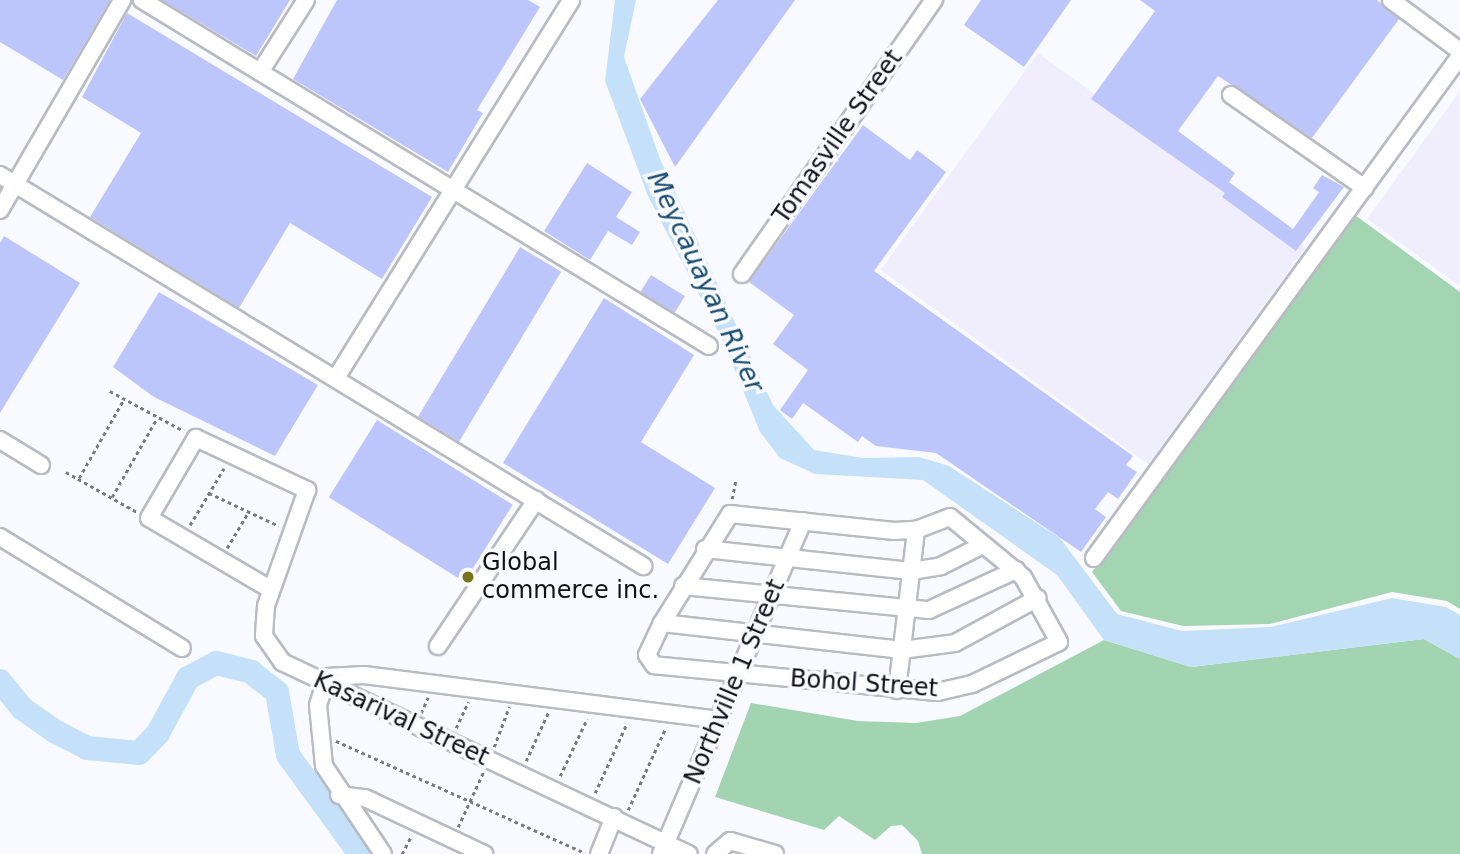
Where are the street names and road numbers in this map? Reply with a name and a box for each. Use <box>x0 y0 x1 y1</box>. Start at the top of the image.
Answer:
street label: Tomasville Street <box>767 45 909 229</box>
street label: Northville 1 Street <box>679 575 791 789</box>
street label: Bohol Street <box>789 664 939 704</box>
street label: Kasarival Street <box>309 666 493 772</box>

